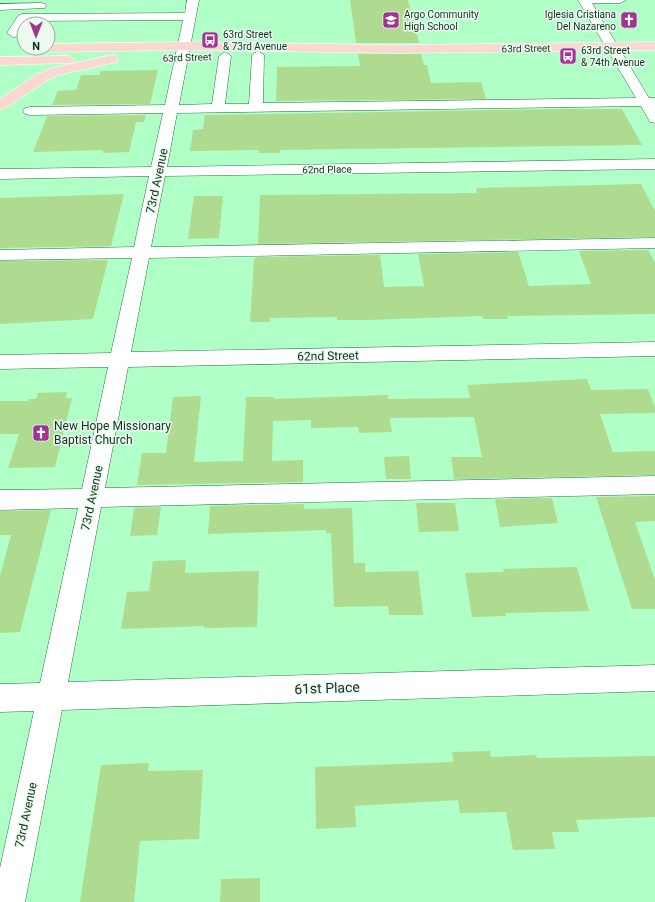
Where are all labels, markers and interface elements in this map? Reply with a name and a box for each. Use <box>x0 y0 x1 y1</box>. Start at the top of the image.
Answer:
place label: Argo Community High School <box>404 9 479 32</box>
place label: Iglesia Cristiana Del Nazareno <box>545 9 616 32</box>
school or university icon: Argo Community High School <box>381 10 401 30</box>
church icon: Iglesia Cristiana Del Nazareno <box>619 10 639 30</box>
north arrow <box>16 16 56 56</box>
place label: 63rd Street & 73rd Avenue <box>223 29 287 52</box>
bus stop icon: 63rd Street & 73rd Avenue <box>200 30 220 50</box>
text: N <box>32 39 40 52</box>
street label: 63rd Street <box>501 43 551 54</box>
place label: 63rd Street & 74th Avenue <box>581 45 645 68</box>
bus stop icon: 63rd Street & 74th Avenue <box>558 46 578 66</box>
street label: 63rd Street <box>162 51 212 64</box>
street label: 73rd Avenue <box>143 147 171 215</box>
street label: 62nd Place <box>302 164 352 175</box>
street label: 62nd Street <box>297 348 359 364</box>
place label: New Hope Missionary Baptist Church <box>54 419 171 447</box>
church icon: New Hope Missionary Baptist Church <box>31 423 51 443</box>
street label: 73rd Avenue <box>78 464 106 532</box>
street label: 61st Place <box>294 679 360 697</box>
street label: 73rd Avenue <box>12 781 40 849</box>

